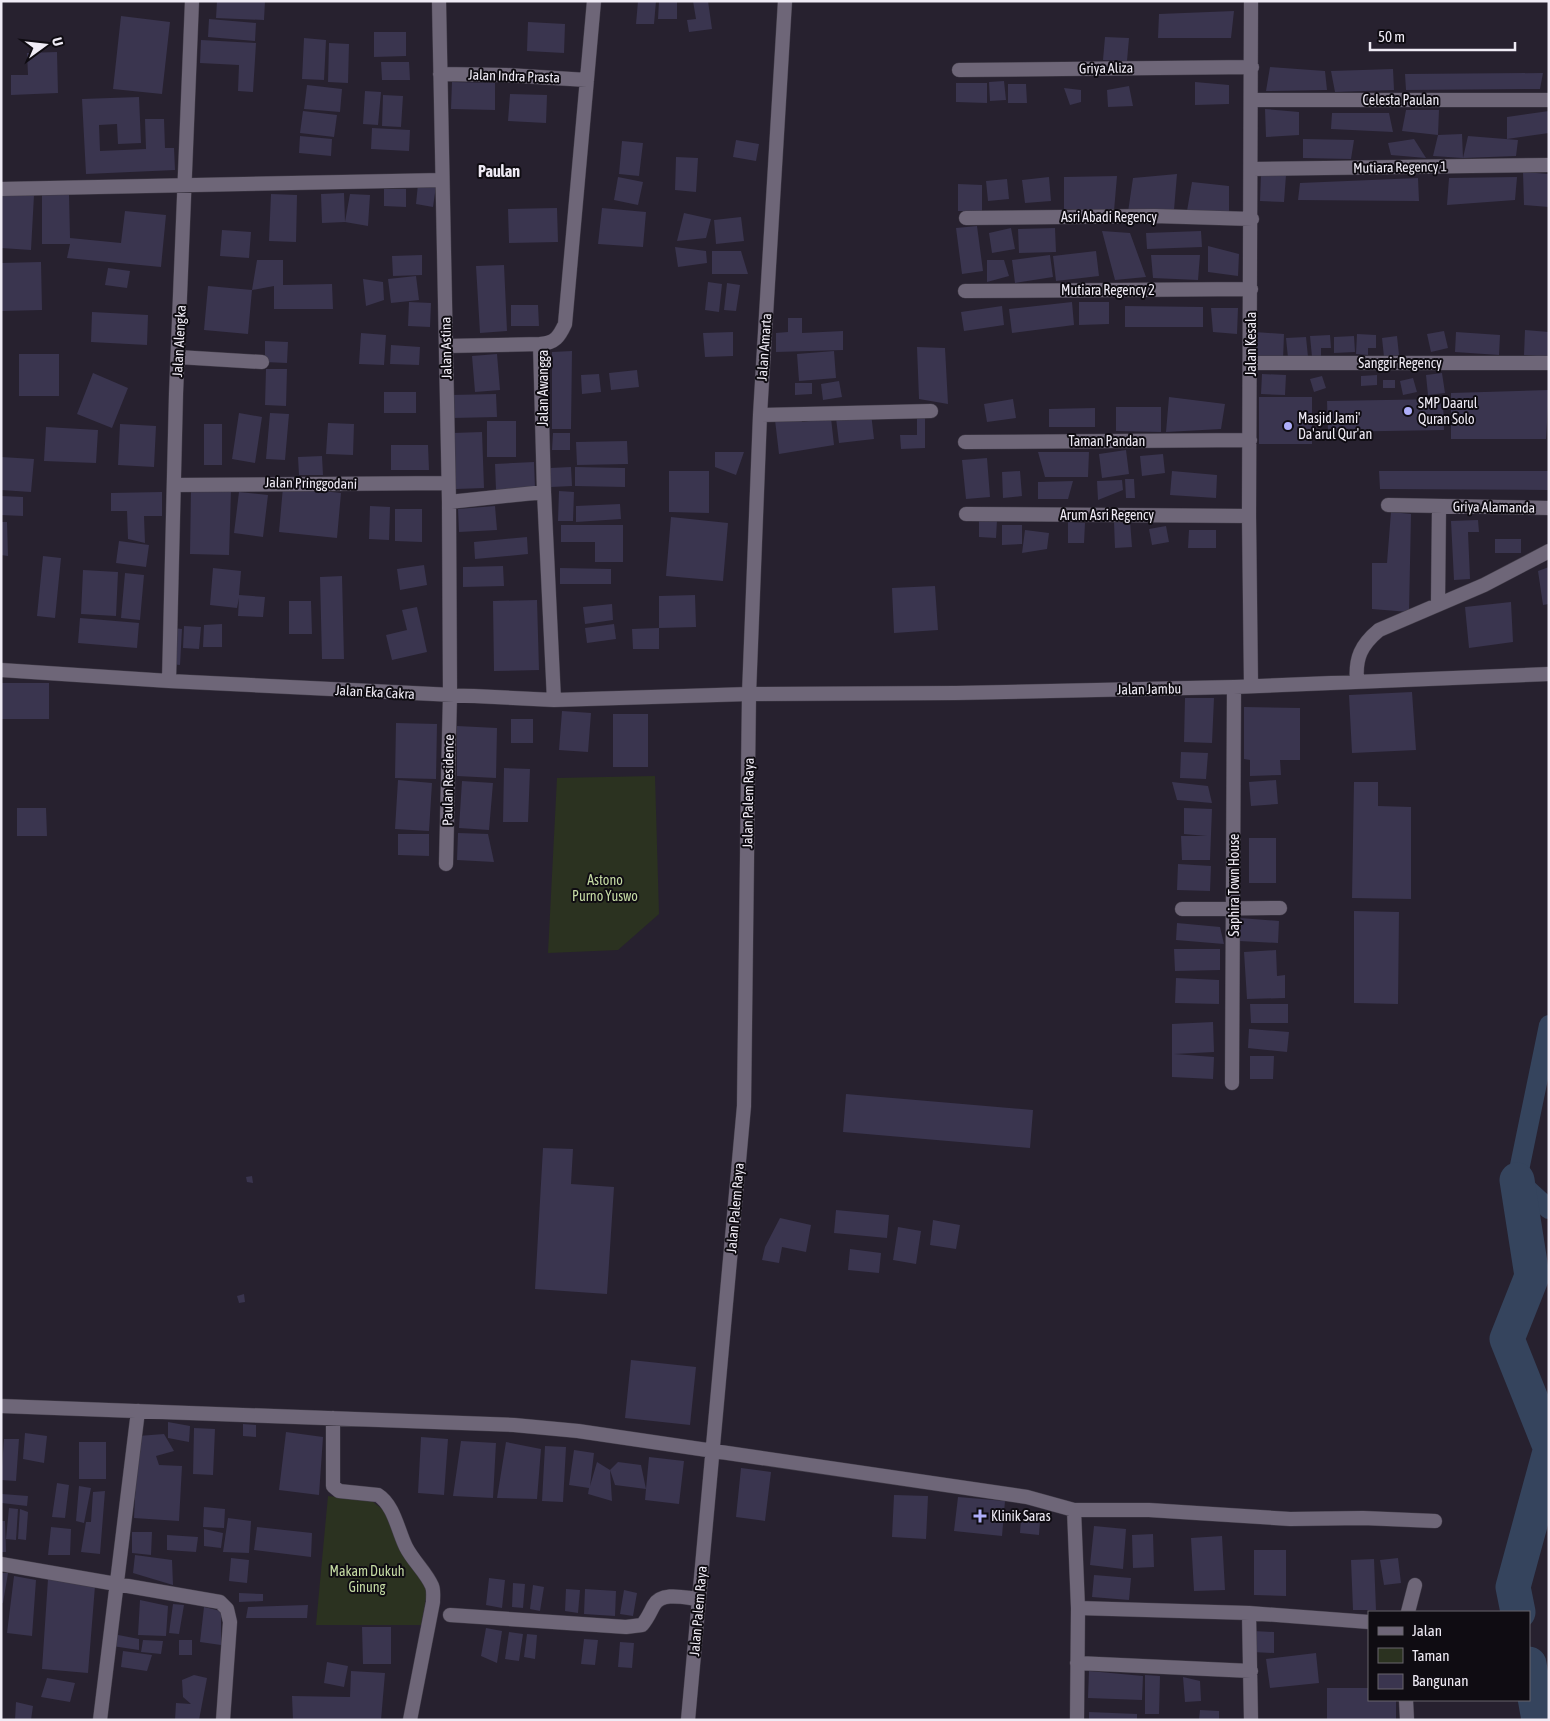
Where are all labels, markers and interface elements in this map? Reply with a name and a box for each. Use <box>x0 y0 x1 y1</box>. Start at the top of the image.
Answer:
north arrow <box>20 20 70 70</box>
scale bar <box>1370 20 1515 52</box>
text: 50 m <box>1378 28 1405 45</box>
text: U <box>49 36 66 48</box>
street label: Griya Aliza <box>1079 60 1133 76</box>
street label: Jalan Indra Prasta <box>468 66 560 86</box>
street label: Celesta Paulan <box>1363 92 1439 108</box>
street label: Mutiara Regency 1 <box>1353 158 1447 176</box>
district label: Paulan <box>478 162 520 180</box>
street label: Asri Abadi Regency <box>1061 209 1157 225</box>
street label: Mutiara Regency 2 <box>1061 282 1155 298</box>
street label: Jalan Alengka <box>169 305 189 377</box>
street label: Jalan Kesala <box>1243 312 1259 376</box>
street label: Jalan Amarta <box>754 313 774 381</box>
street label: Jalan Astina <box>437 317 455 379</box>
street label: Jalan Awangga <box>535 350 551 426</box>
street label: Sanggir Regency <box>1358 355 1442 371</box>
place label: SMP Daarul Quran Solo <box>1418 395 1478 427</box>
marker: SMP Daarul Quran Solo <box>1402 405 1414 417</box>
place label: Masjid Jami' Da'arul Qur'an <box>1298 410 1372 442</box>
marker: Masjid Jami' Da'arul Qur'an <box>1282 420 1294 432</box>
street label: Taman Pandan <box>1069 433 1145 449</box>
street label: Jalan Pringgodani <box>265 474 357 492</box>
street label: Griya Alamanda <box>1453 498 1535 516</box>
street label: Arum Asri Regency <box>1060 507 1154 523</box>
street label: Jalan Jambu <box>1117 680 1181 698</box>
street label: Jalan Eka Cakra <box>335 682 415 702</box>
street label: Paulan Residence <box>439 734 457 826</box>
street label: Jalan Palem Raya <box>739 758 757 848</box>
street label: Saphira Town House <box>1226 834 1242 936</box>
park label: Astono Purno Yuswo <box>572 872 638 904</box>
street label: Jalan Palem Raya <box>723 1162 747 1254</box>
place label: Klinik Saras <box>991 1508 1051 1524</box>
marker: Klinik Saras <box>973 1509 987 1523</box>
park label: Makam Dukuh Ginung <box>330 1563 404 1595</box>
street label: Jalan Palem Raya <box>686 1565 710 1657</box>
legend <box>1368 1611 1530 1701</box>
text: Jalan <box>1412 1622 1442 1639</box>
text: Taman <box>1412 1647 1450 1664</box>
text: Bangunan <box>1412 1672 1469 1689</box>

